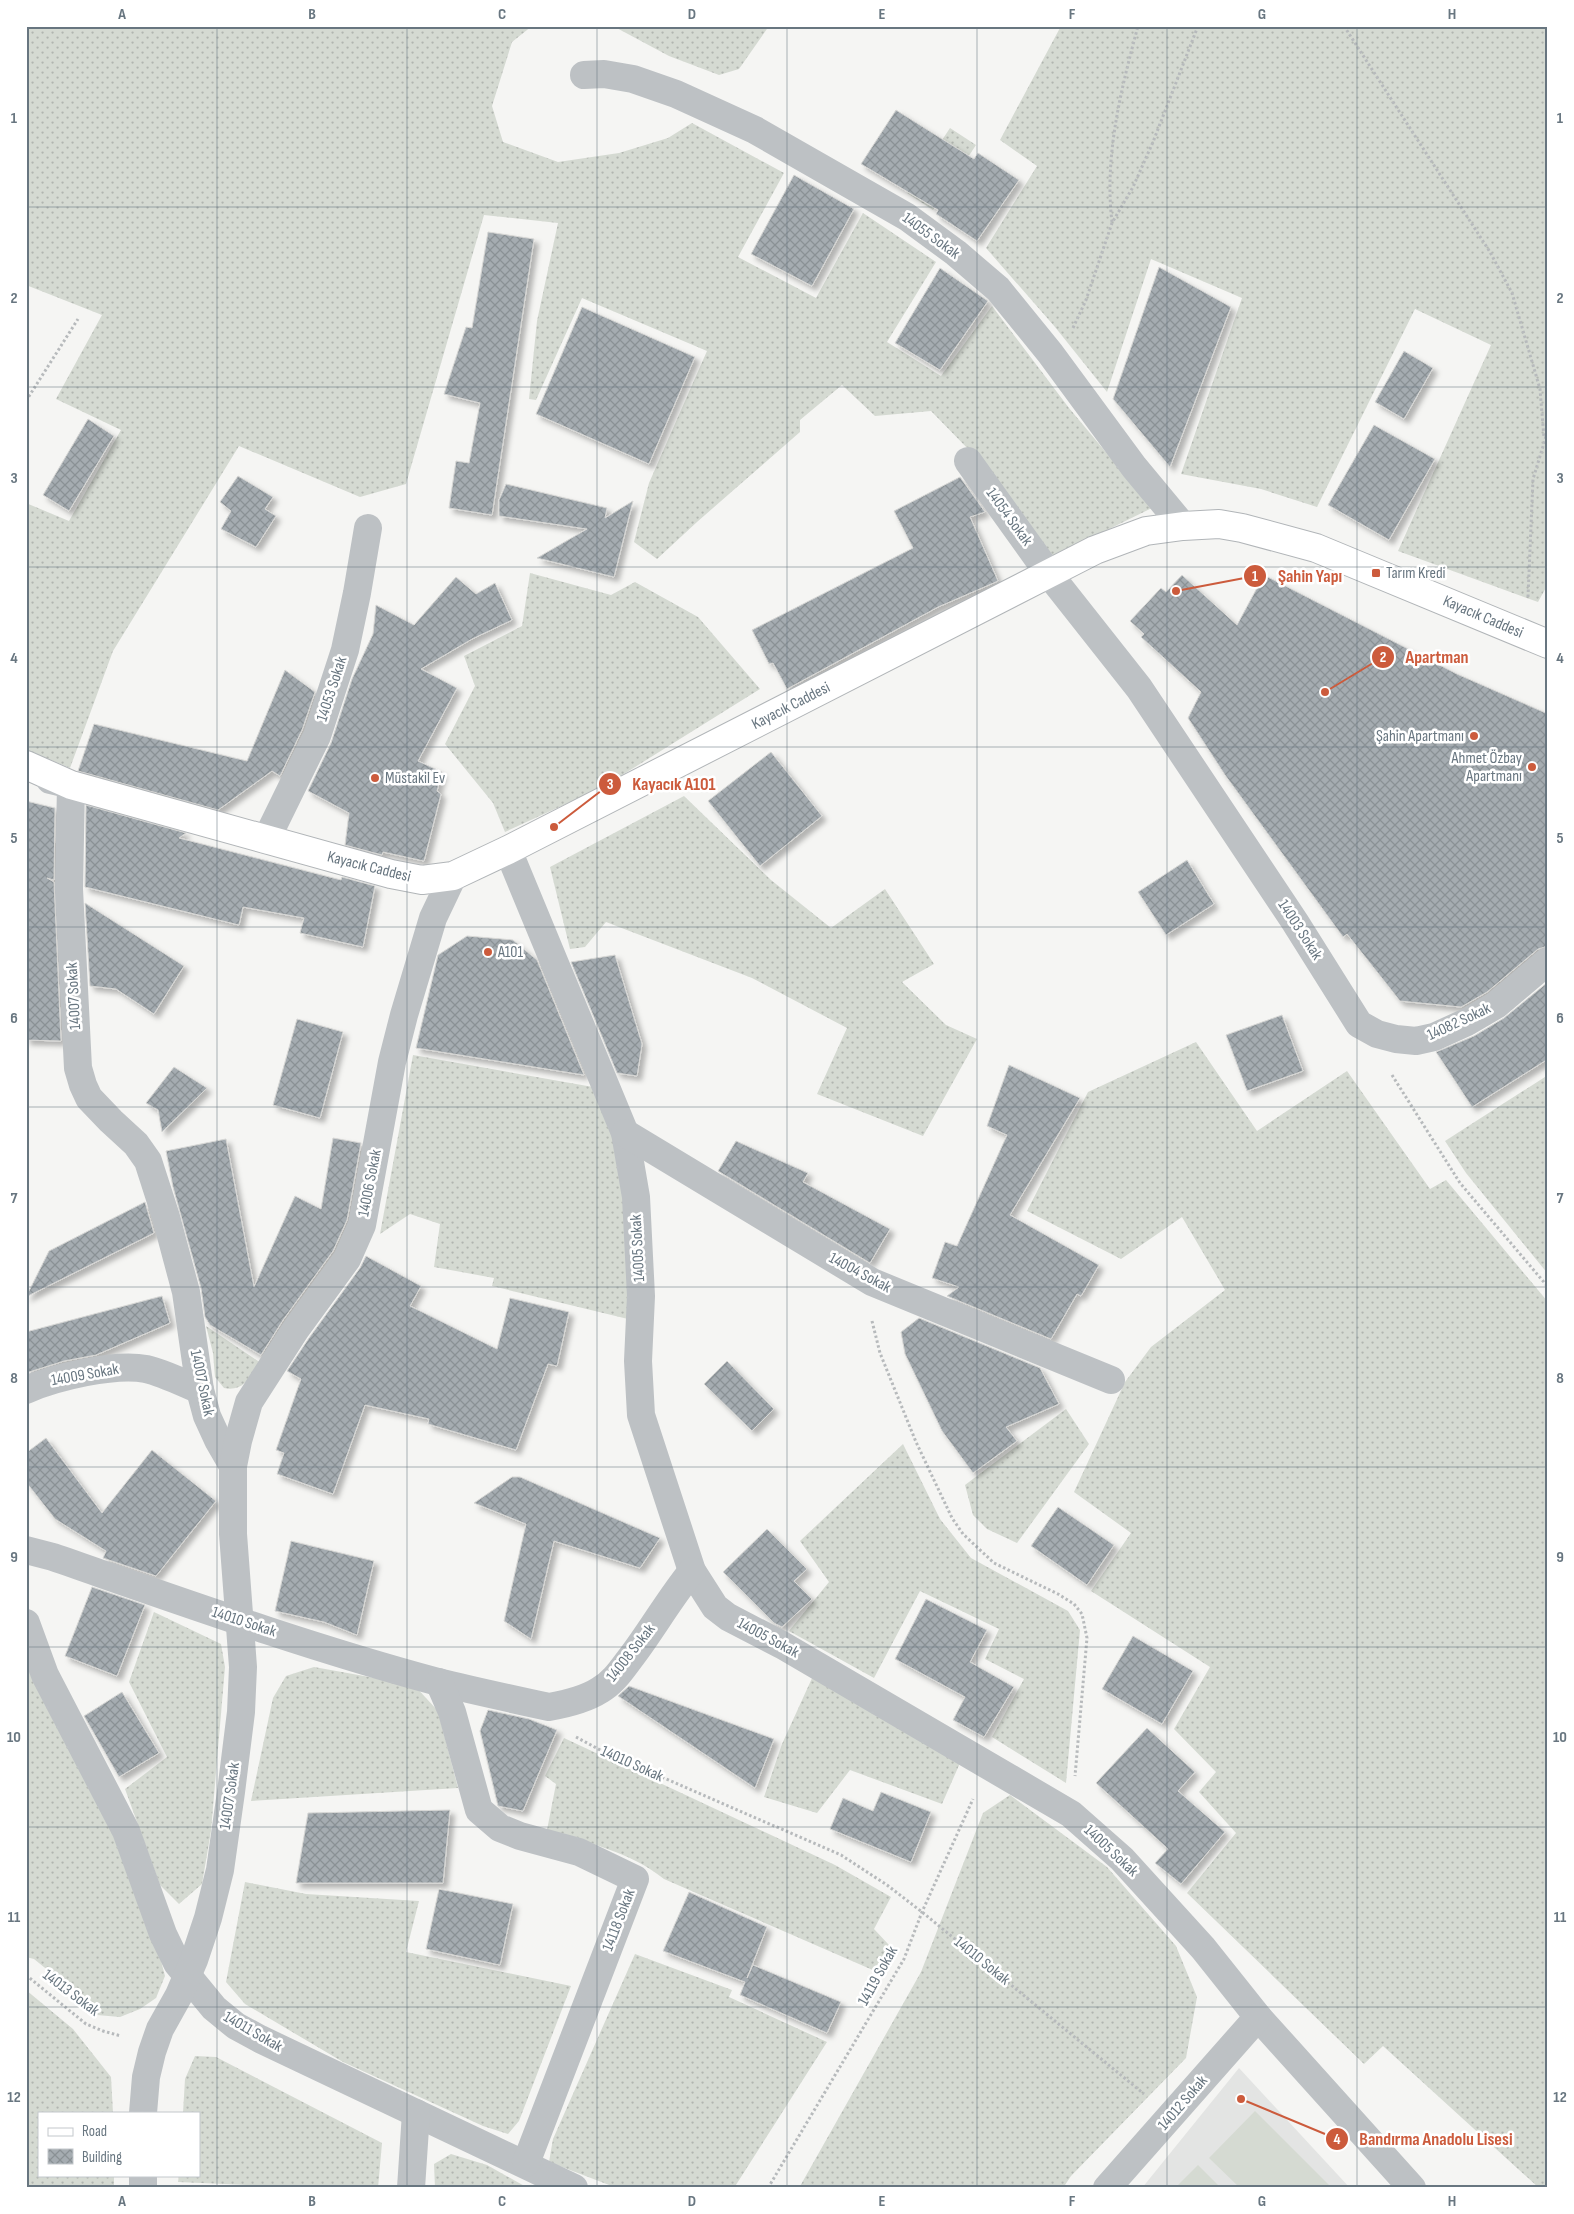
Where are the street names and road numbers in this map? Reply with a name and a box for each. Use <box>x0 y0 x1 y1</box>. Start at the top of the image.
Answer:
street label: 14055 Sokak <box>898 209 964 263</box>
street label: 14054 Sokak <box>982 484 1036 550</box>
street label: Kayacık Caddesi <box>1440 592 1526 642</box>
street label: 14053 Sokak <box>313 654 351 724</box>
street label: Kayacık Caddesi <box>749 678 833 734</box>
street label: Kayacık Caddesi <box>325 847 413 887</box>
street label: 14003 Sokak <box>1274 896 1326 964</box>
street label: 14007 Sokak <box>63 962 85 1030</box>
street label: 14082 Sokak <box>1424 999 1494 1045</box>
street label: 14006 Sokak <box>354 1148 386 1218</box>
street label: 14005 Sokak <box>627 1214 649 1282</box>
street label: 14004 Sokak <box>826 1249 894 1297</box>
street label: 14007 Sokak <box>186 1348 218 1418</box>
street label: 14009 Sokak <box>50 1360 120 1390</box>
street label: 14010 Sokak <box>209 1603 279 1641</box>
street label: 14005 Sokak <box>734 1614 802 1662</box>
street label: 14008 Sokak <box>603 1620 659 1686</box>
street label: 14010 Sokak <box>598 1742 666 1786</box>
street label: 14007 Sokak <box>216 1761 244 1831</box>
street label: 14005 Sokak <box>1080 1821 1142 1881</box>
street label: 14118 Sokak <box>598 1886 640 1954</box>
street label: 14010 Sokak <box>950 1933 1014 1989</box>
street label: 14119 Sokak <box>854 1943 902 2009</box>
street label: 14013 Sokak <box>39 1966 103 2020</box>
street label: 14011 Sokak <box>220 2008 286 2056</box>
street label: 14012 Sokak <box>1154 2072 1212 2134</box>

